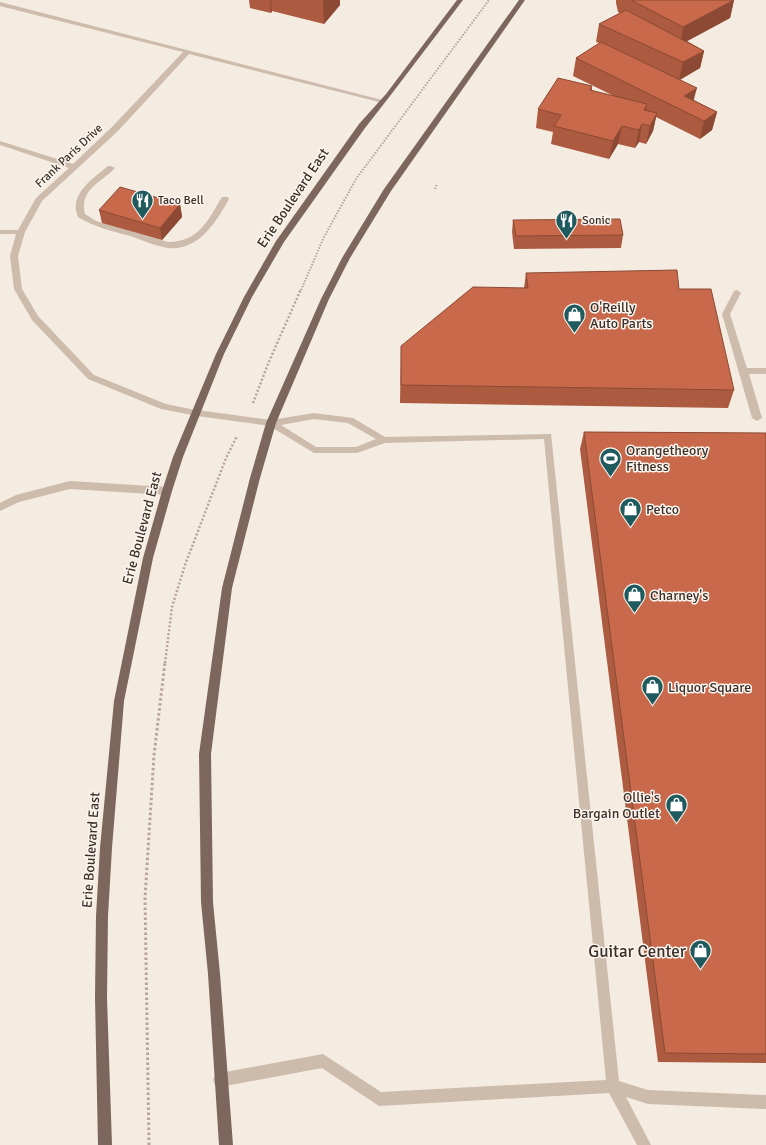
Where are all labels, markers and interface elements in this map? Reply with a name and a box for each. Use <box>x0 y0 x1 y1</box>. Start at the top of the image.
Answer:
street label: Frank Paris Drive <box>32 121 106 191</box>
street label: Erie Boulevard East <box>253 145 333 251</box>
restaurant icon: Taco Bell <box>129 187 155 220</box>
place label: Taco Bell <box>158 193 204 208</box>
restaurant icon: Sonic <box>553 207 579 240</box>
place label: Sonic <box>582 213 611 228</box>
place label: O'Reilly Auto Parts <box>590 299 652 332</box>
shop icon: O'Reilly Auto Parts <box>561 302 587 335</box>
place label: Orangetheory Fitness <box>626 442 709 475</box>
sports icon: Orangetheory Fitness <box>598 445 624 478</box>
street label: Erie Boulevard East <box>119 470 165 586</box>
shop icon: Petco <box>618 496 644 529</box>
place label: Petco <box>646 501 679 518</box>
shop icon: Charney's <box>622 582 648 615</box>
place label: Charney's <box>650 587 708 604</box>
shop icon: Liquor Square <box>640 674 666 707</box>
place label: Liquor Square <box>668 679 751 696</box>
place label: Ollie's Bargain Outlet <box>573 789 660 822</box>
street label: Erie Boulevard East <box>78 791 104 909</box>
shop icon: Ollie's Bargain Outlet <box>663 792 689 825</box>
shop icon: Guitar Center <box>688 938 714 971</box>
place label: Guitar Center <box>588 941 687 962</box>

